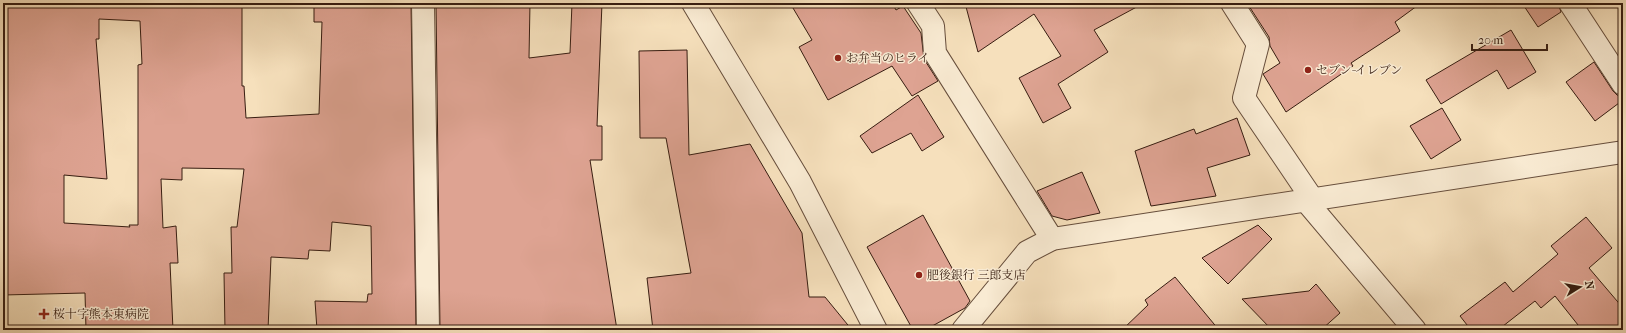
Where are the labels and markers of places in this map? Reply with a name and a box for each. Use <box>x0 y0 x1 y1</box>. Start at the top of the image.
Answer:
place label: お弁当のヒライ <box>846 51 930 65</box>
marker: お弁当のヒライ <box>833 53 843 63</box>
place label: セブン-イレブン <box>1316 63 1402 77</box>
marker: セブン-イレブン <box>1303 65 1313 75</box>
place label: 肥後銀行 三郎支店 <box>927 268 1026 282</box>
marker: 肥後銀行 三郎支店 <box>914 270 924 280</box>
place label: 桜十字熊本東病院 <box>53 307 149 321</box>
marker: 桜十字熊本東病院 <box>38 308 50 320</box>

